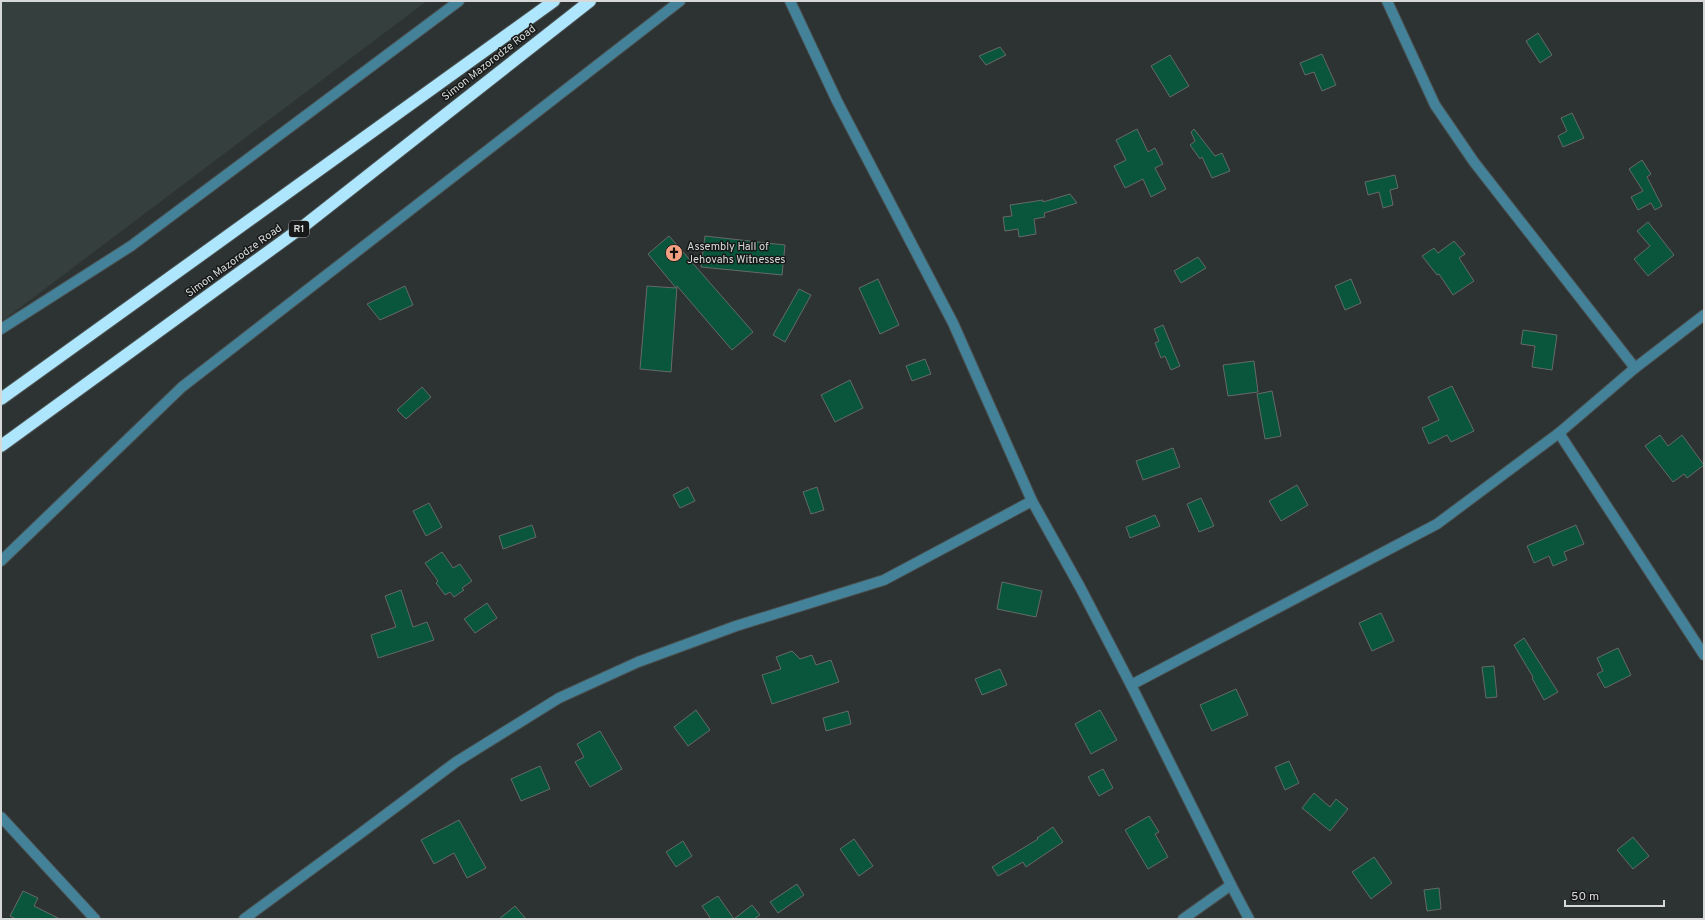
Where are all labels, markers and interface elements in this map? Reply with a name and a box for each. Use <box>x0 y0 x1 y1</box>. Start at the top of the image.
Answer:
street label: Simon Mazorodze Road <box>439 22 539 104</box>
street label: Simon Mazorodze Road <box>183 221 285 301</box>
road number: R1 <box>289 221 309 237</box>
place label: Assembly Hall of Jehovahs Witnesses <box>687 240 785 267</box>
church icon: Assembly Hall of Jehovahs Witnesses <box>664 243 684 263</box>
scale bar <box>1565 882 1664 908</box>
text: 50 m <box>1571 889 1599 905</box>

